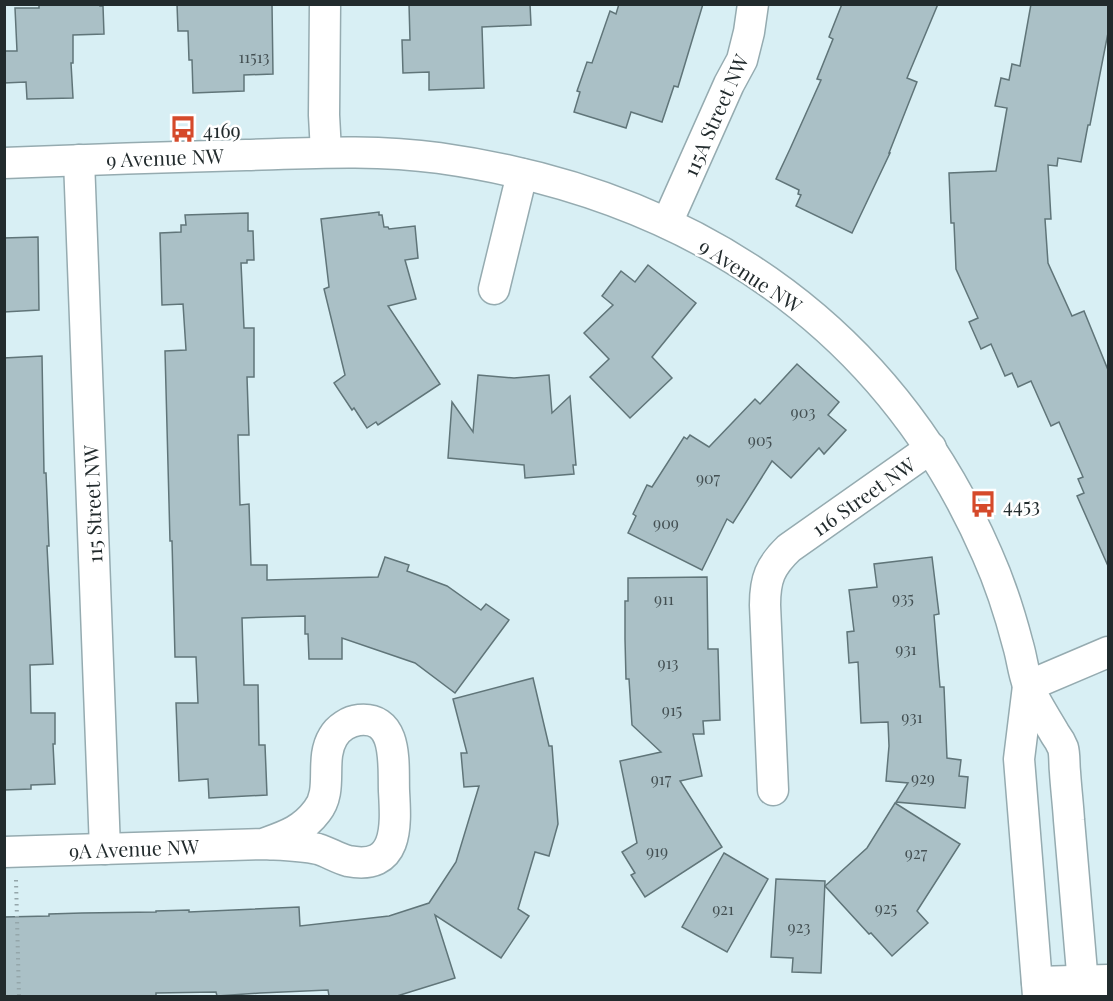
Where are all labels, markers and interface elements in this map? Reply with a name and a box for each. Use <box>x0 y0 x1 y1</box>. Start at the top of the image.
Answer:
house number: 11513 <box>238 46 270 67</box>
street label: 115A Street NW <box>676 49 754 180</box>
bus stop icon: 4169 <box>168 114 198 144</box>
place label: 4169 <box>203 116 241 143</box>
street label: 9 Avenue NW <box>106 141 225 173</box>
street label: 9 Avenue NW <box>694 232 808 319</box>
house number: 903 <box>791 401 815 422</box>
house number: 905 <box>748 429 772 450</box>
street label: 115 Street NW <box>76 444 108 563</box>
street label: 116 Street NW <box>806 450 921 542</box>
house number: 907 <box>696 467 721 488</box>
bus stop icon: 4453 <box>968 489 998 519</box>
place label: 4453 <box>1003 491 1040 518</box>
house number: 909 <box>653 512 679 533</box>
house number: 935 <box>892 587 914 608</box>
house number: 911 <box>654 588 674 609</box>
house number: 931 <box>895 638 917 659</box>
house number: 913 <box>657 652 679 673</box>
house number: 915 <box>662 699 682 720</box>
house number: 931 <box>901 706 923 727</box>
house number: 929 <box>911 767 935 788</box>
house number: 917 <box>651 768 672 789</box>
street label: 9A Avenue NW <box>68 832 200 864</box>
house number: 919 <box>646 840 668 861</box>
house number: 927 <box>905 842 928 863</box>
house number: 925 <box>875 897 897 918</box>
house number: 921 <box>712 898 734 919</box>
house number: 923 <box>787 916 811 937</box>

